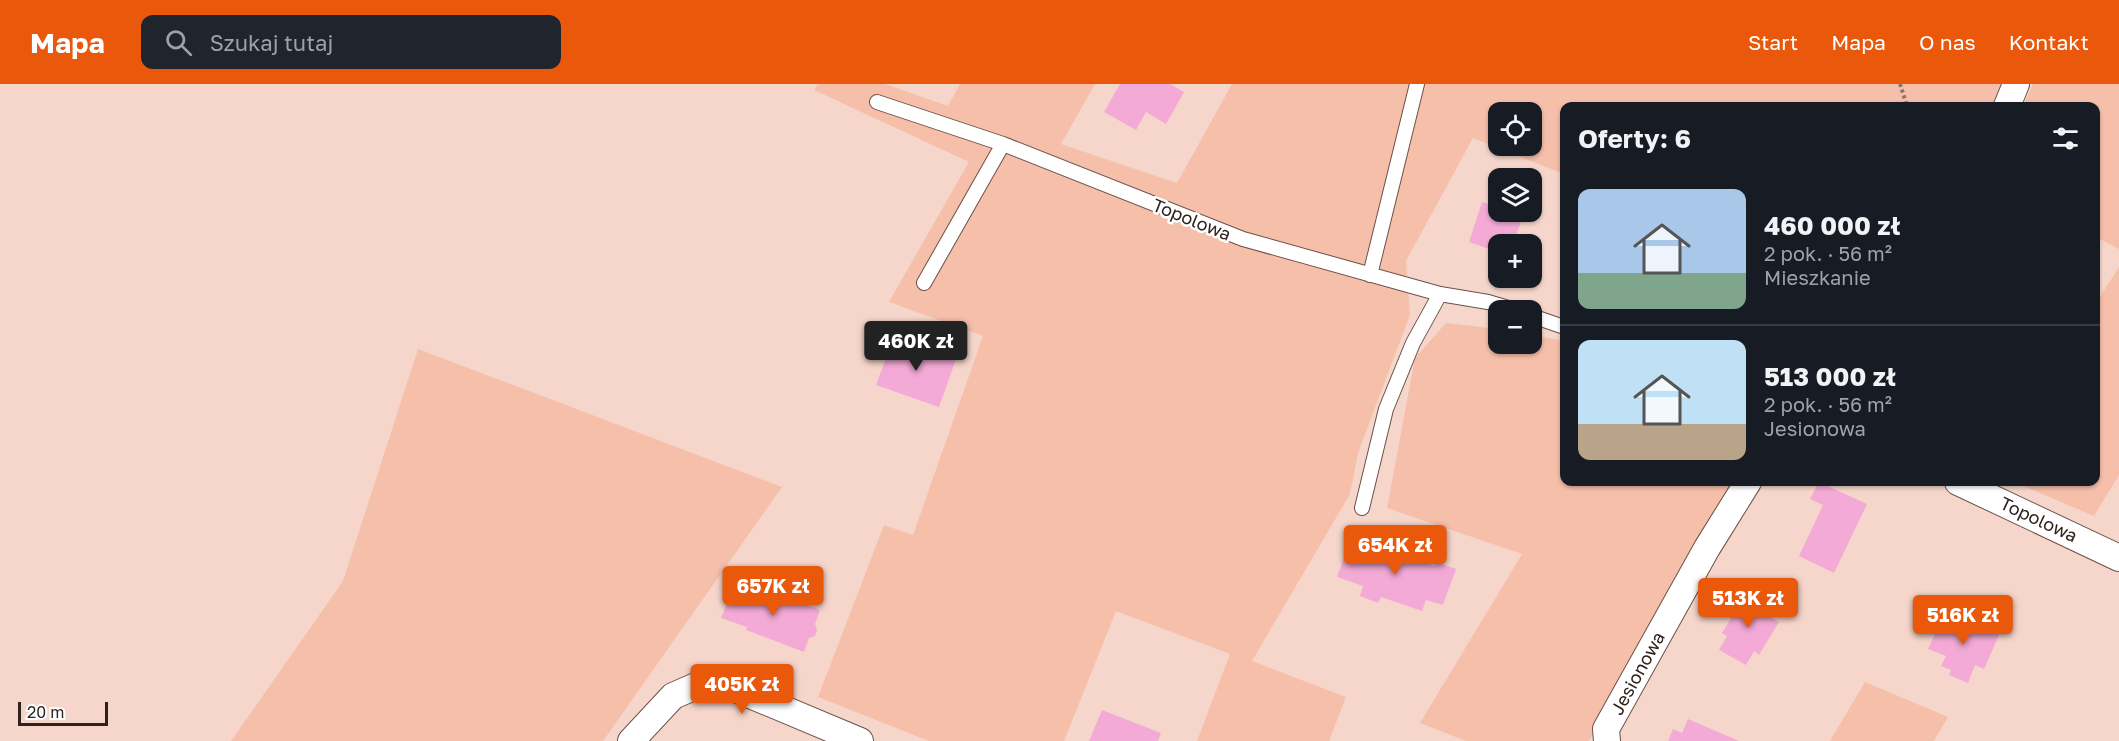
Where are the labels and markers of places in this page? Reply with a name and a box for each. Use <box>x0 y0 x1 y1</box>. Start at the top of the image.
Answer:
pin: 460K zł <box>861 321 971 372</box>
pin: 654K zł <box>1340 525 1450 576</box>
pin: 657K zł <box>718 566 828 617</box>
pin: 513K zł <box>1693 578 1803 629</box>
pin: 516K zł <box>1908 595 2018 646</box>
pin: 405K zł <box>687 664 797 715</box>

